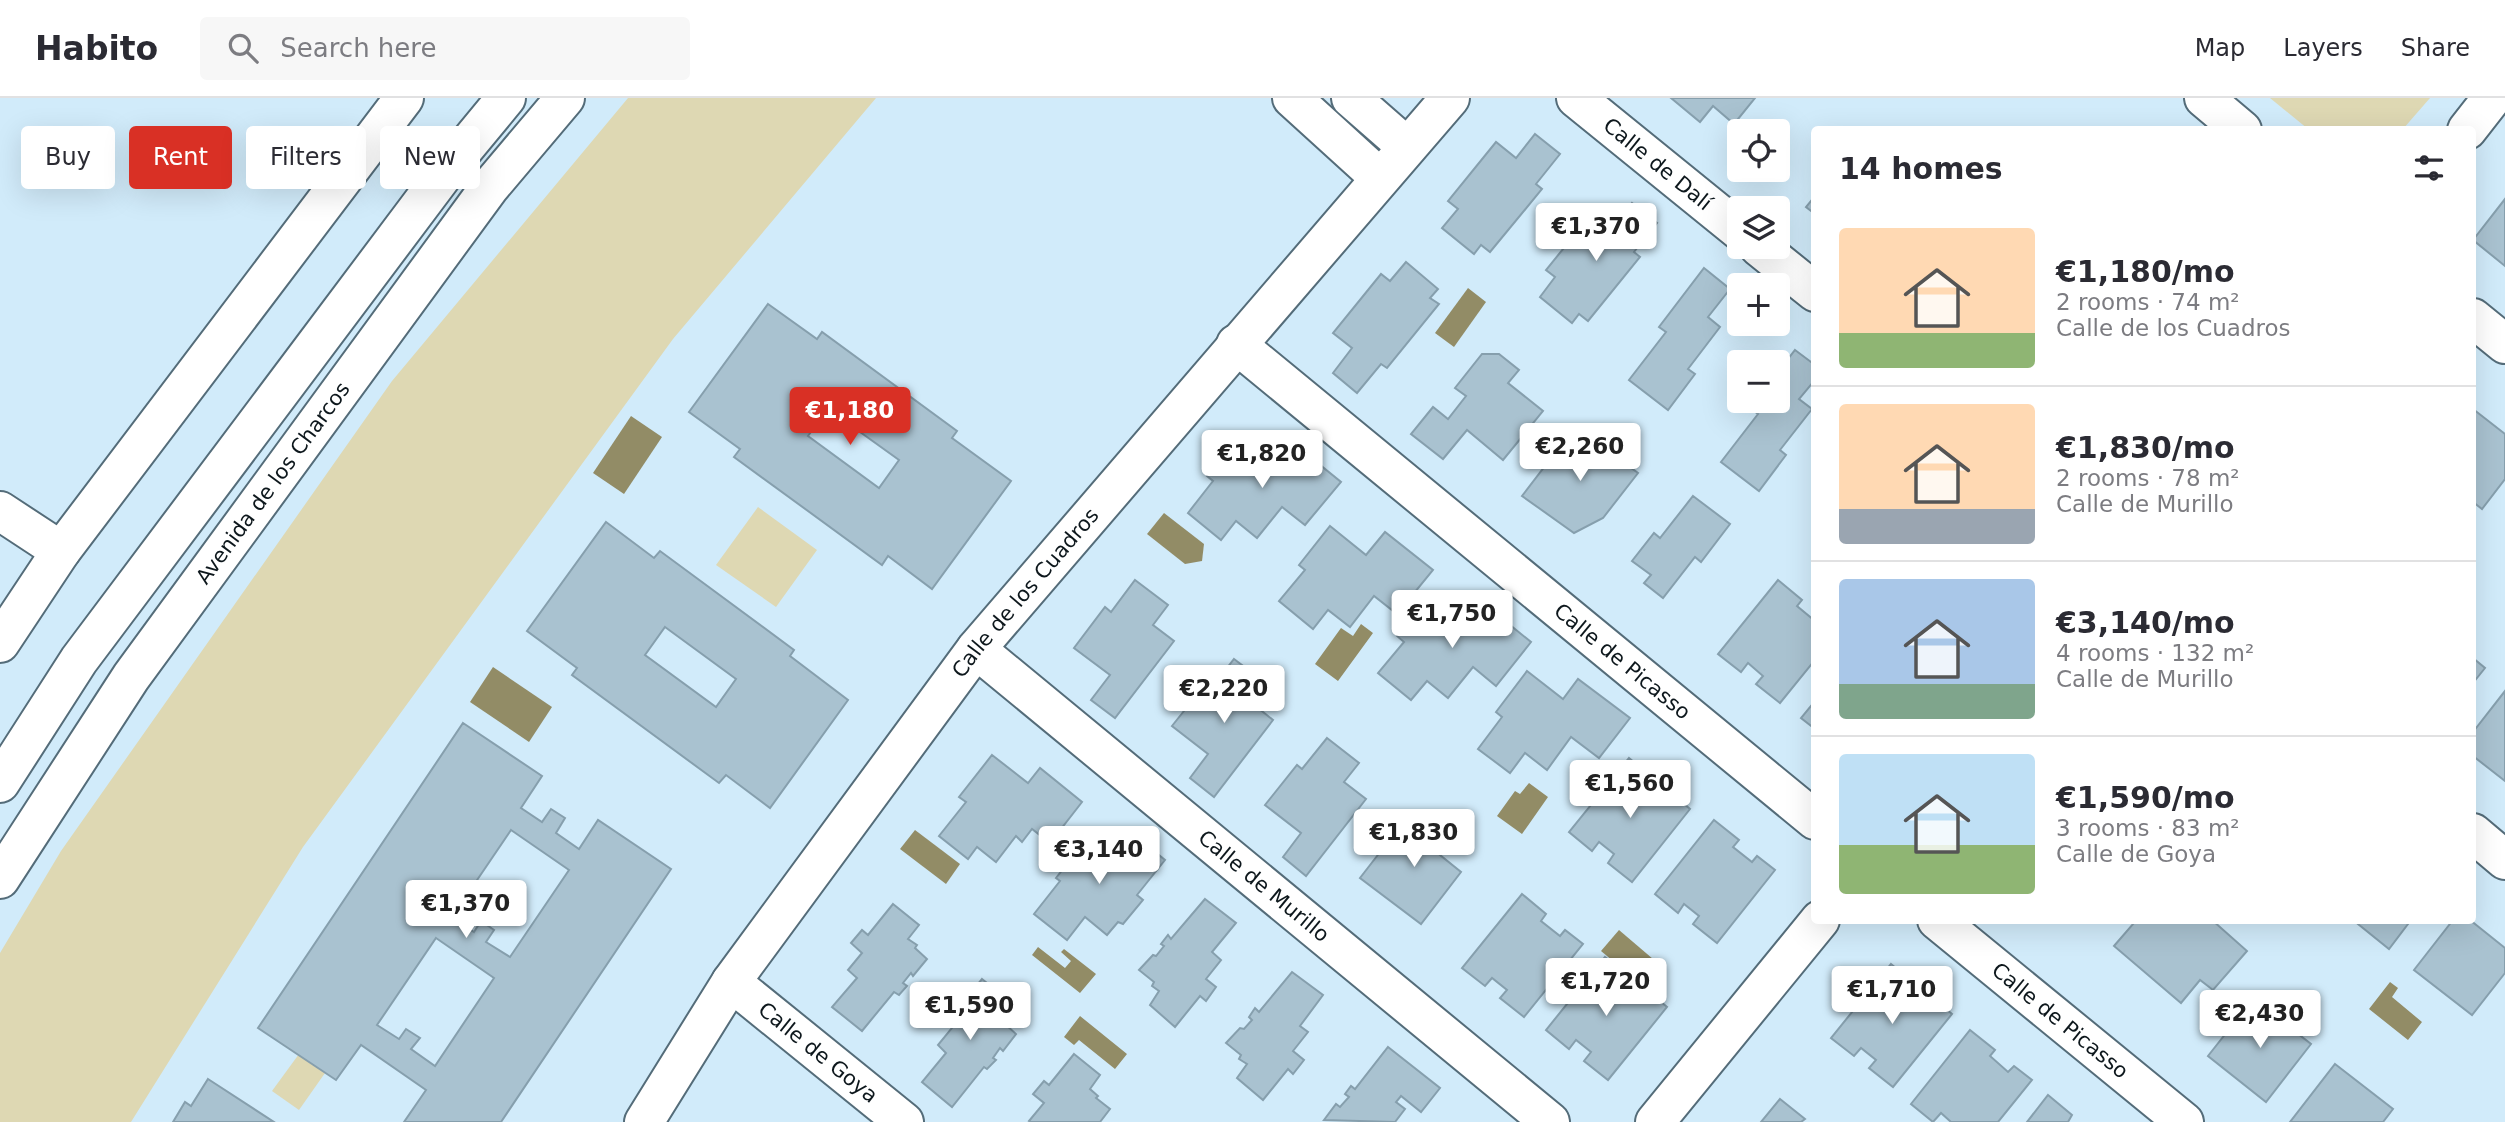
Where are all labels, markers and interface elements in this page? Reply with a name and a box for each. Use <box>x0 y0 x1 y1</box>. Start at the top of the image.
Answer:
search box <box>200 17 690 80</box>
text: Habito <box>35 29 158 68</box>
icon: search <box>224 29 262 67</box>
text: Search here <box>280 33 436 63</box>
text: Map <box>2195 34 2245 62</box>
text: Layers <box>2283 34 2363 62</box>
text: Share <box>2401 34 2470 62</box>
street label: Calle de Dalí <box>1599 113 1717 216</box>
map controls <box>1727 119 1790 413</box>
button: locate <box>1727 119 1790 182</box>
chip: Buy <box>21 126 115 189</box>
chip: Rent <box>129 126 232 189</box>
chip: Filters <box>246 126 366 189</box>
chip: New <box>380 126 480 189</box>
icon: filters <box>2410 149 2448 187</box>
text: 14 homes <box>1839 151 2003 186</box>
button: layers <box>1727 196 1790 259</box>
pin: €1,370 <box>1539 204 1653 263</box>
text: €1,370 <box>1552 213 1640 239</box>
text: €1,180/mo <box>2056 254 2235 289</box>
icon: home <box>1895 256 1979 340</box>
button: + <box>1727 273 1790 336</box>
text: 2 rooms · 74 m² <box>2056 289 2240 315</box>
text: Calle de los Cuadros <box>2056 315 2291 341</box>
button: − <box>1727 350 1790 413</box>
street label: Avenida de los Charcos <box>191 378 355 589</box>
pin: €1,180 <box>793 388 907 447</box>
text: €1,180 <box>806 397 894 423</box>
pin: €2,260 <box>1523 424 1637 483</box>
pin: €1,820 <box>1205 430 1319 490</box>
text: €1,830/mo <box>2056 430 2235 465</box>
icon: home <box>1895 432 1979 516</box>
text: €2,260 <box>1536 433 1624 459</box>
text: €1,820 <box>1218 440 1306 466</box>
text: 2 rooms · 78 m² <box>2056 465 2240 491</box>
text: Calle de Murillo <box>2056 491 2234 517</box>
street label: Calle de los Cuadros <box>947 503 1104 682</box>
pin: €1,750 <box>1395 590 1509 650</box>
street label: Calle de Picasso <box>1549 599 1695 724</box>
text: €1,750 <box>1408 600 1496 626</box>
text: €3,140/mo <box>2056 605 2235 640</box>
icon: home <box>1895 607 1979 691</box>
text: 4 rooms · 132 m² <box>2056 640 2254 666</box>
pin: €2,220 <box>1167 666 1281 725</box>
text: Calle de Murillo <box>2056 666 2234 692</box>
text: €2,220 <box>1180 675 1268 701</box>
pin: €1,560 <box>1573 760 1687 820</box>
text: €1,560 <box>1586 770 1674 796</box>
text: €1,590/mo <box>2056 780 2235 815</box>
icon: home <box>1895 782 1979 866</box>
pin: €1,830 <box>1357 810 1471 869</box>
text: 3 rooms · 83 m² <box>2056 815 2240 841</box>
text: €1,830 <box>1370 819 1458 845</box>
street label: Calle de Murillo <box>1194 825 1334 947</box>
pin: €3,140 <box>1042 826 1156 886</box>
text: €3,140 <box>1055 836 1143 862</box>
text: Calle de Goya <box>2056 841 2216 867</box>
pin: €1,370 <box>409 880 523 940</box>
text: €1,370 <box>422 890 510 916</box>
pin: €1,720 <box>1549 958 1663 1018</box>
street label: Calle de Picasso <box>1987 958 2133 1083</box>
pin: €1,710 <box>1835 967 1949 1026</box>
text: €1,720 <box>1562 968 1650 994</box>
text: €1,710 <box>1848 976 1936 1002</box>
pin: €1,590 <box>913 982 1027 1042</box>
pin: €2,430 <box>2203 990 2317 1050</box>
text: €1,590 <box>926 992 1014 1018</box>
street label: Calle de Goya <box>754 997 882 1108</box>
text: €2,430 <box>2216 1000 2304 1026</box>

